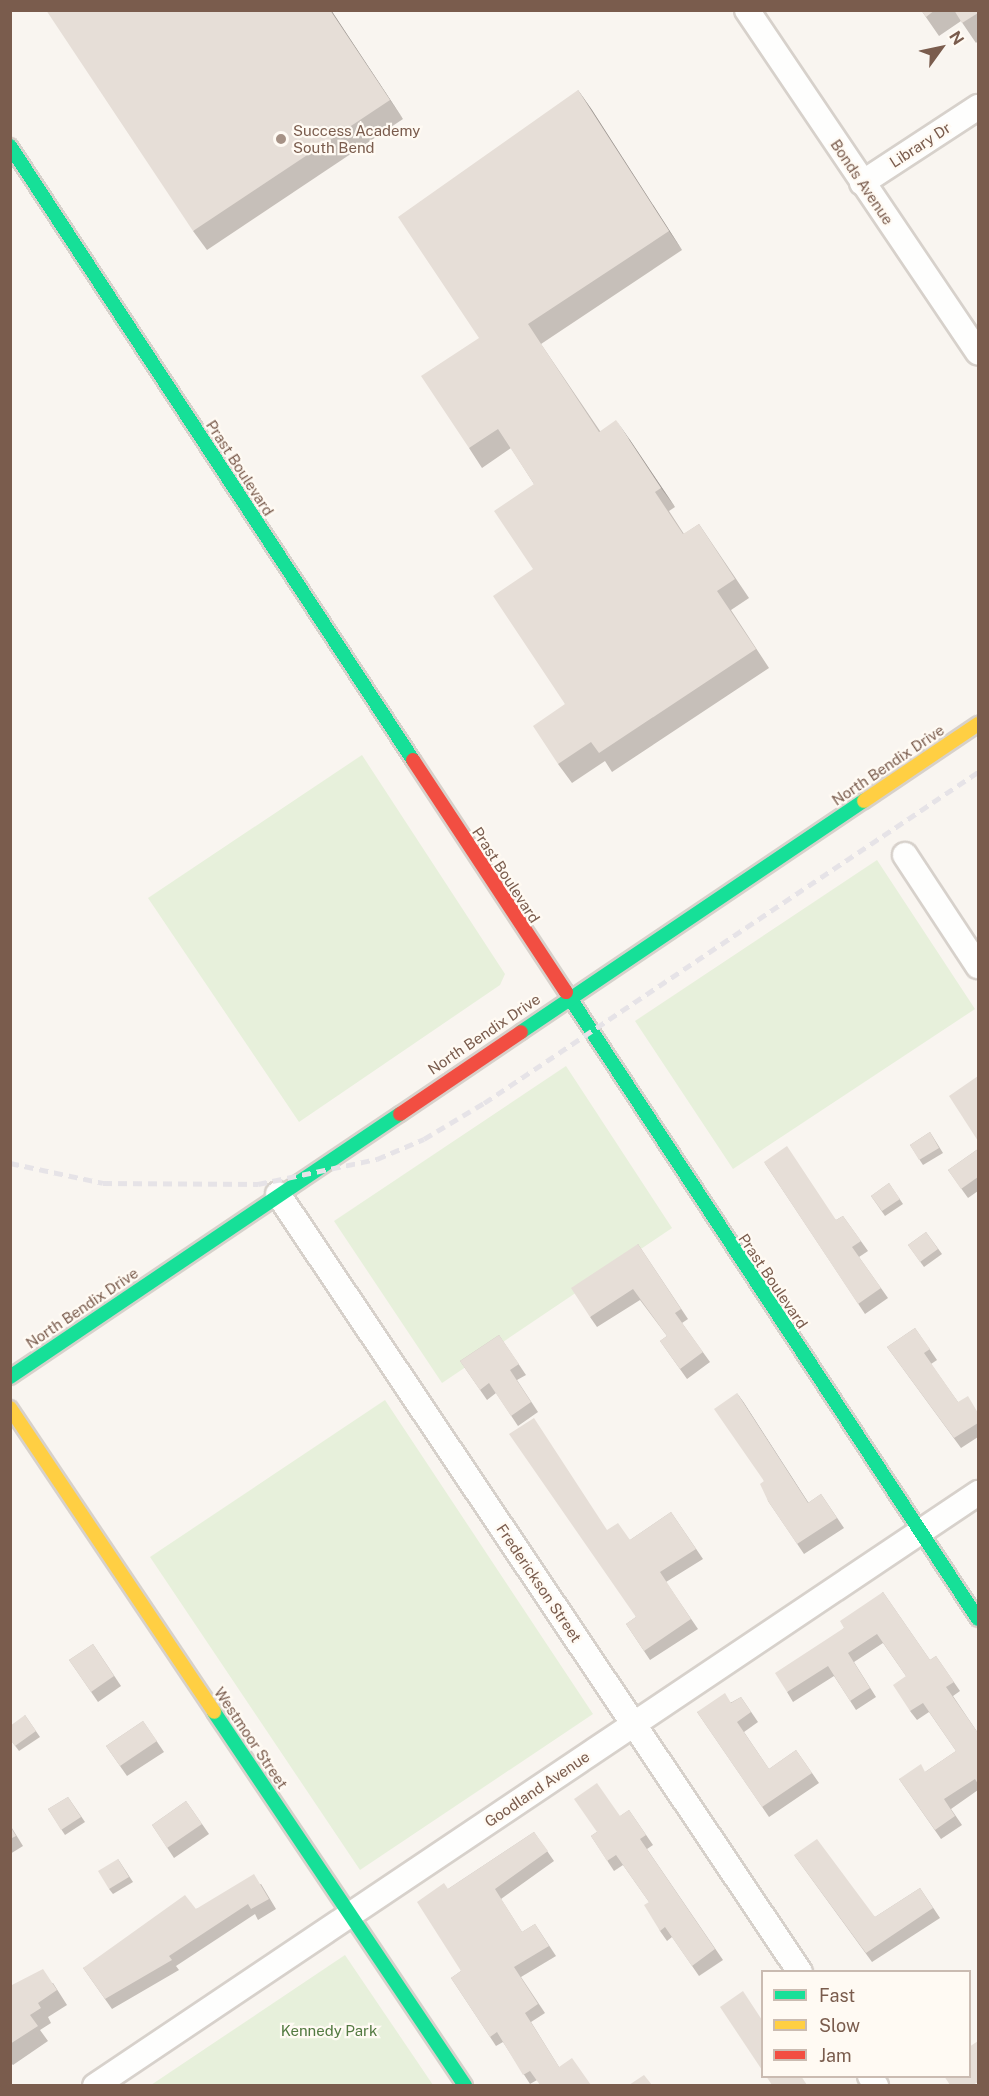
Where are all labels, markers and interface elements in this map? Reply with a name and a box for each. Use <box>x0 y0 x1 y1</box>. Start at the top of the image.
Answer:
north arrow <box>911 18 971 78</box>
text: N <box>945 27 968 48</box>
street label: Library Dr <box>886 119 954 171</box>
place label: Success Academy South Bend <box>293 121 420 156</box>
marker: Success Academy South Bend <box>274 132 288 146</box>
street label: Bonds Avenue <box>827 136 897 228</box>
street label: Prast Boulevard <box>202 417 278 519</box>
street label: North Bendix Drive <box>828 721 948 809</box>
street label: Prast Boulevard <box>468 824 544 926</box>
street label: North Bendix Drive <box>424 990 544 1078</box>
street label: Prast Boulevard <box>735 1230 811 1332</box>
street label: North Bendix Drive <box>22 1264 142 1352</box>
street label: Frederickson Street <box>493 1520 585 1646</box>
street label: Westmoor Street <box>210 1684 292 1792</box>
street label: Goodland Avenue <box>481 1747 593 1831</box>
legend <box>761 1970 971 2078</box>
text: Fast <box>819 1985 855 2006</box>
text: Slow <box>819 2015 860 2036</box>
park label: Kennedy Park <box>281 2022 377 2040</box>
text: Jam <box>819 2045 852 2066</box>

